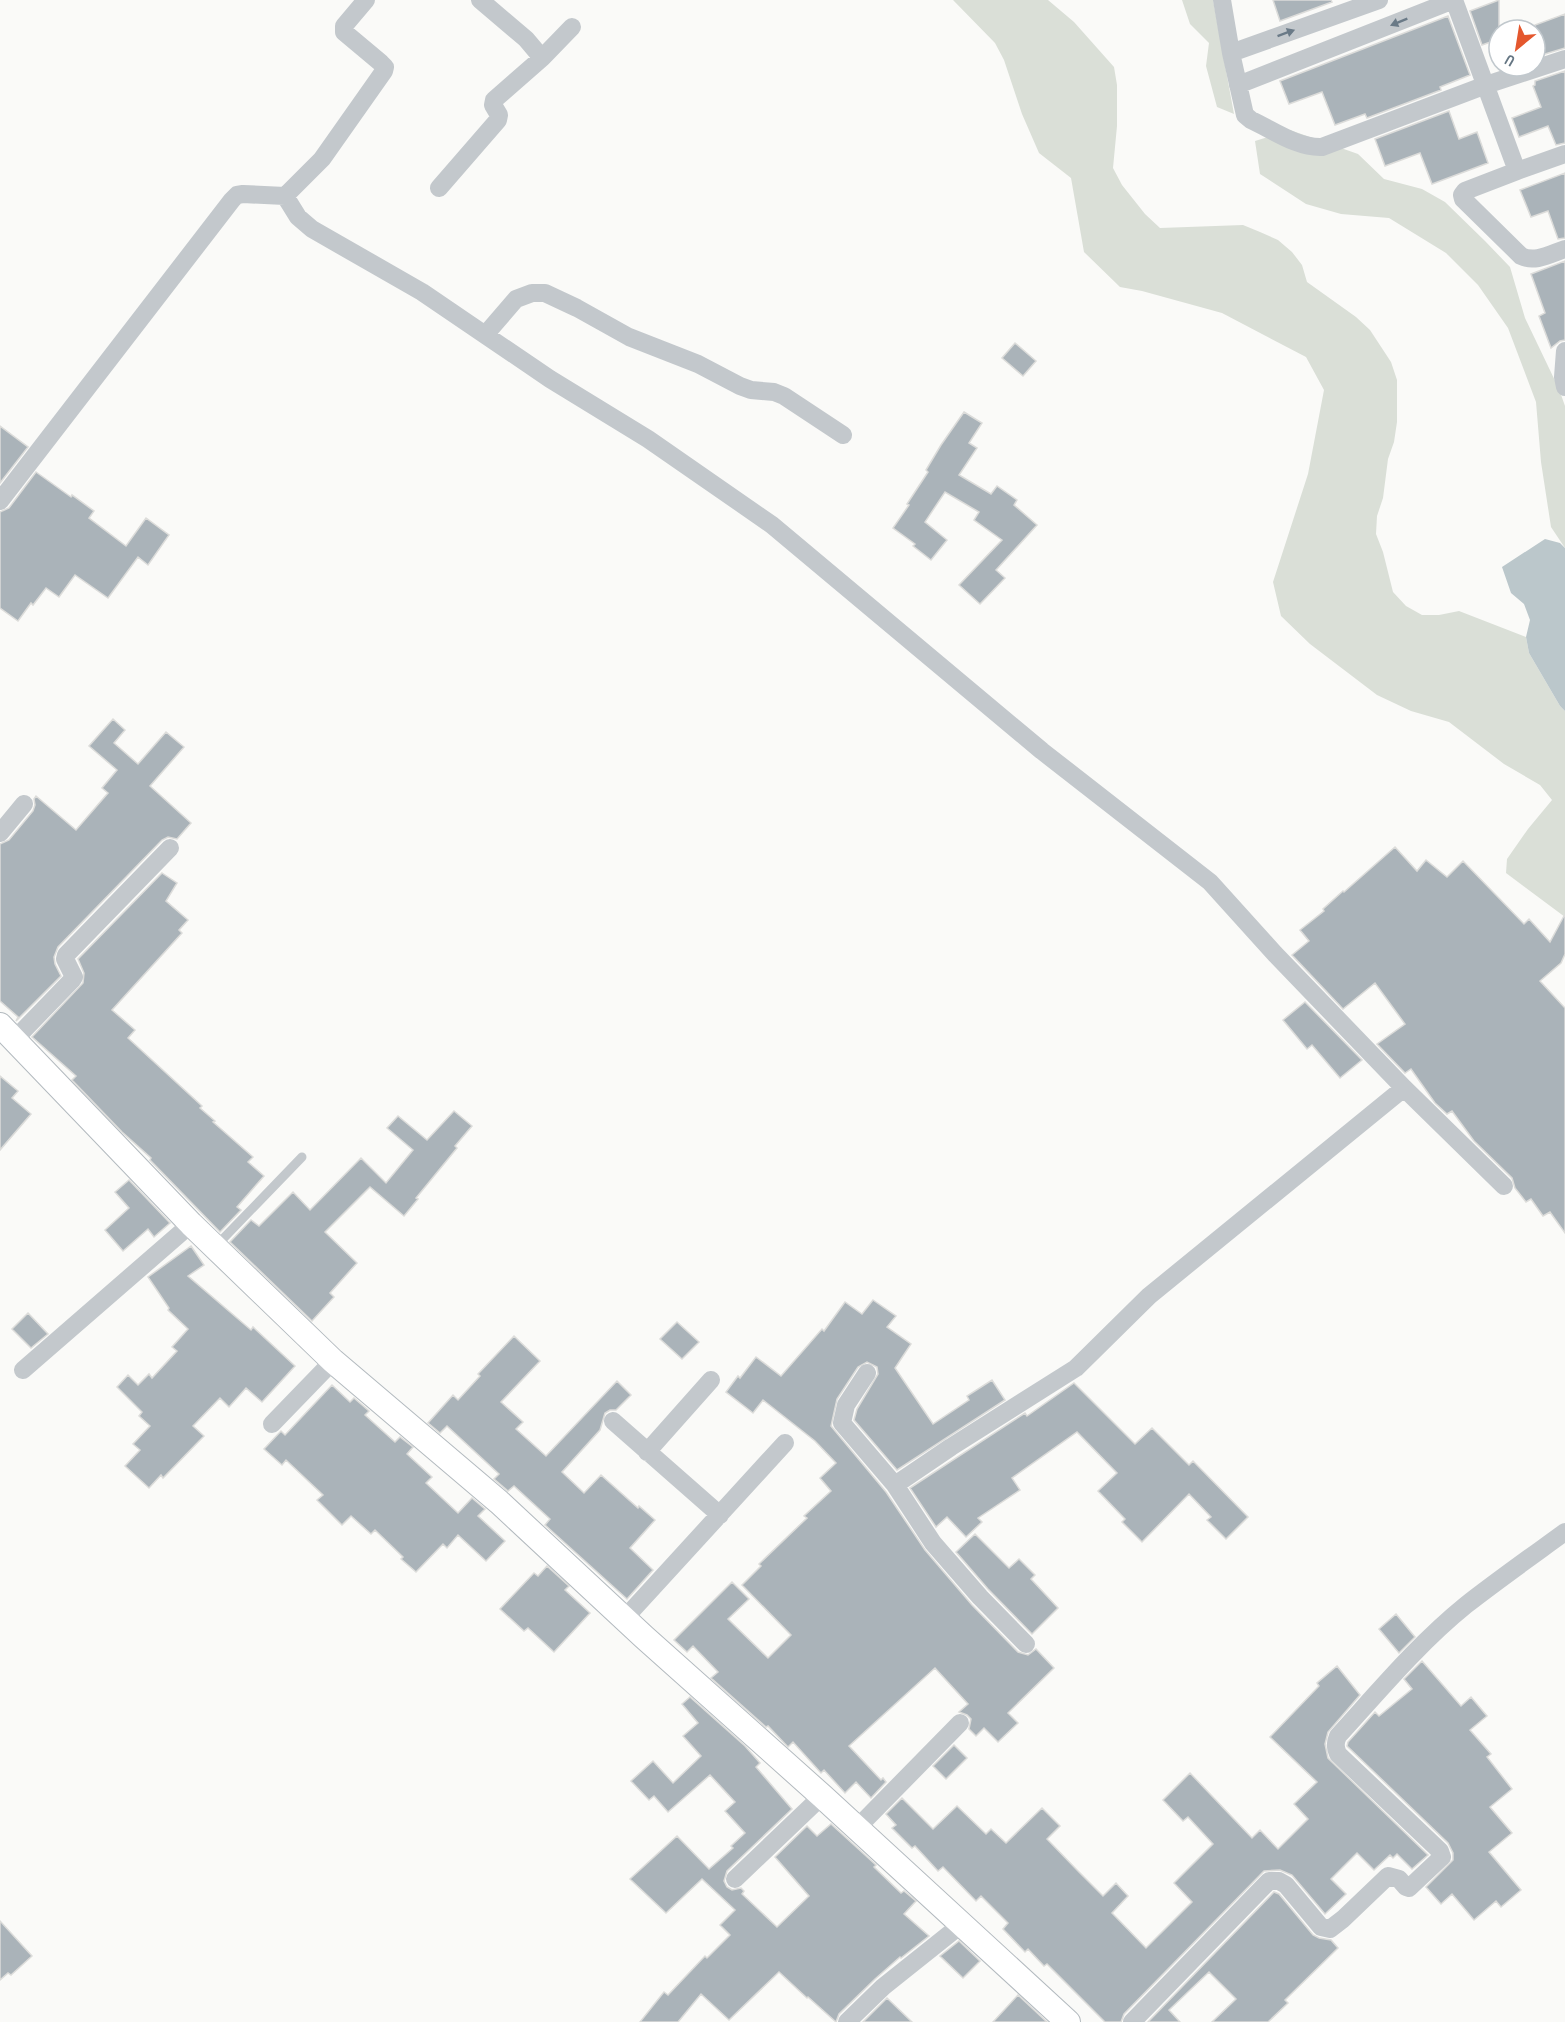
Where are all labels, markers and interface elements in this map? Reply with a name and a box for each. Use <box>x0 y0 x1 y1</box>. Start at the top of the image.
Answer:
one-way arrow <box>1390 17 1408 27</box>
north arrow <box>1487 18 1547 78</box>
one-way arrow <box>1277 28 1295 38</box>
text: U <box>1502 49 1519 70</box>

